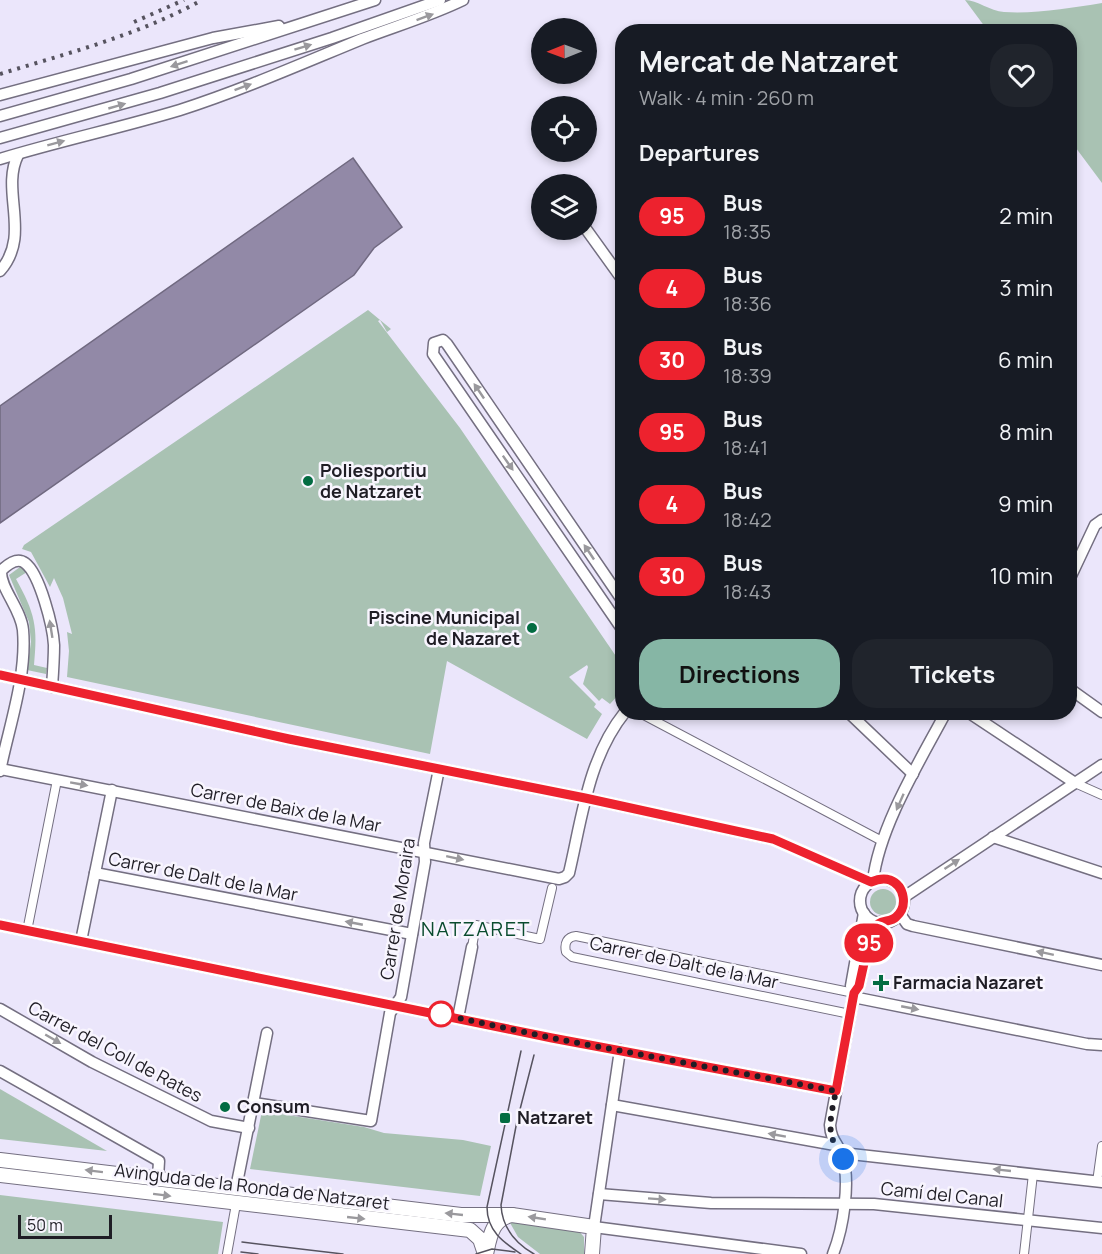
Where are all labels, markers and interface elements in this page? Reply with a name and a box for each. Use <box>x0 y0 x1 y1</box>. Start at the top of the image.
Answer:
one-way arrow <box>416 11 434 21</box>
north arrow <box>531 18 597 84</box>
map controls <box>531 18 597 240</box>
one-way arrow <box>294 42 312 51</box>
text: Mercat de Natzaret <box>639 42 899 80</box>
button: heart <box>990 44 1053 107</box>
one-way arrow <box>170 60 188 69</box>
one-way arrow <box>234 82 252 92</box>
text: Walk · 4 min · 260 m <box>639 84 814 111</box>
button: locate <box>531 96 597 162</box>
one-way arrow <box>108 101 126 110</box>
one-way arrow <box>47 138 65 148</box>
text: Departures <box>639 138 759 168</box>
button: layers <box>531 174 597 240</box>
text: Bus <box>723 188 763 218</box>
text: 2 min <box>999 201 1053 231</box>
text: 95 <box>659 202 685 230</box>
text: 18:35 <box>723 218 771 245</box>
text: Bus <box>723 260 763 290</box>
text: 3 min <box>1000 273 1053 303</box>
text: 4 <box>666 274 678 302</box>
text: 18:36 <box>723 290 772 317</box>
text: Bus <box>723 332 763 362</box>
text: 6 min <box>998 345 1053 375</box>
text: 30 <box>659 346 685 374</box>
text: 18:39 <box>723 362 772 389</box>
one-way arrow <box>473 383 485 399</box>
text: Bus <box>723 404 763 434</box>
text: 8 min <box>999 417 1053 447</box>
text: 95 <box>659 418 685 446</box>
text: 18:41 <box>723 434 768 461</box>
one-way arrow <box>502 455 513 471</box>
place label: Poliesportiu de Natzaret <box>320 458 427 503</box>
marker: Poliesportiu de Natzaret <box>301 474 315 488</box>
text: Bus <box>723 476 763 506</box>
text: 9 min <box>998 489 1053 519</box>
text: 4 <box>666 490 678 518</box>
text: 18:42 <box>723 506 772 533</box>
one-way arrow <box>584 543 595 560</box>
text: Bus <box>723 548 763 578</box>
text: 10 min <box>990 561 1053 591</box>
text: 30 <box>659 562 685 590</box>
text: 18:43 <box>723 578 771 605</box>
place label: Piscine Municipal de Nazaret <box>368 605 520 650</box>
one-way arrow <box>47 619 56 638</box>
marker: Piscine Municipal de Nazaret <box>525 621 539 635</box>
button: Directions <box>639 639 840 708</box>
button: Tickets <box>852 639 1053 708</box>
street label: Carrer de Baix de la Mar <box>189 777 384 837</box>
one-way arrow <box>69 780 88 789</box>
one-way arrow <box>895 793 905 811</box>
street label: Carrer de Moraira <box>374 836 420 981</box>
street label: Carrer de Dalt de la Mar <box>106 846 300 906</box>
one-way arrow <box>446 854 465 863</box>
one-way arrow <box>944 859 960 870</box>
district label: NATZARET <box>421 915 531 942</box>
one-way arrow <box>344 918 363 927</box>
line badge: 95 <box>842 924 896 962</box>
text: 95 <box>856 929 882 957</box>
street label: Carrer de Dalt de la Mar <box>588 930 781 994</box>
one-way arrow <box>1035 948 1054 957</box>
place label: Farmacia Nazaret <box>893 970 1044 994</box>
marker: Farmacia Nazaret <box>874 976 888 990</box>
street label: Carrer del Coll de Rates <box>24 995 207 1107</box>
unlabelled marker <box>428 1001 454 1027</box>
one-way arrow <box>901 1004 920 1013</box>
one-way arrow <box>45 1034 62 1044</box>
place label: Consum <box>237 1094 310 1118</box>
marker: Consum <box>218 1100 232 1114</box>
place label: Natzaret <box>517 1105 593 1129</box>
marker: Natzaret <box>498 1111 512 1125</box>
one-way arrow <box>768 1131 787 1140</box>
your location <box>828 1144 858 1174</box>
street label: Avinguda de la Ronda de Natzaret <box>113 1157 391 1215</box>
one-way arrow <box>993 1165 1012 1175</box>
one-way arrow <box>84 1166 103 1176</box>
street label: Camí del Canal <box>880 1176 1004 1212</box>
one-way arrow <box>153 1191 172 1200</box>
one-way arrow <box>648 1195 667 1204</box>
one-way arrow <box>444 1209 463 1219</box>
scale bar <box>18 1212 112 1240</box>
one-way arrow <box>347 1213 366 1223</box>
one-way arrow <box>527 1213 546 1222</box>
text: 50 m <box>27 1214 63 1236</box>

